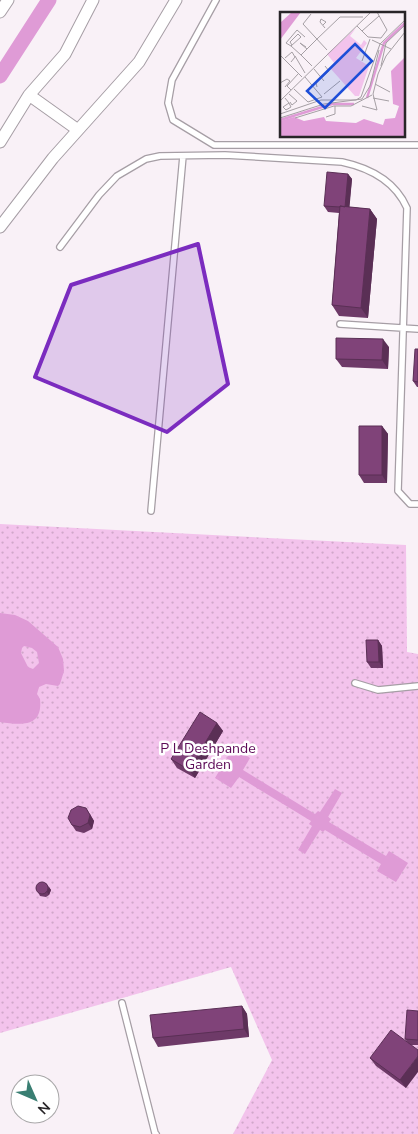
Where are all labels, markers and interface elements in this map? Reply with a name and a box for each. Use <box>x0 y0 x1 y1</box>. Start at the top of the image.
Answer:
inset map <box>280 12 406 138</box>
park label: P L Deshpande Garden <box>160 739 256 774</box>
north arrow <box>10 1074 60 1124</box>
text: N <box>33 1097 54 1118</box>

